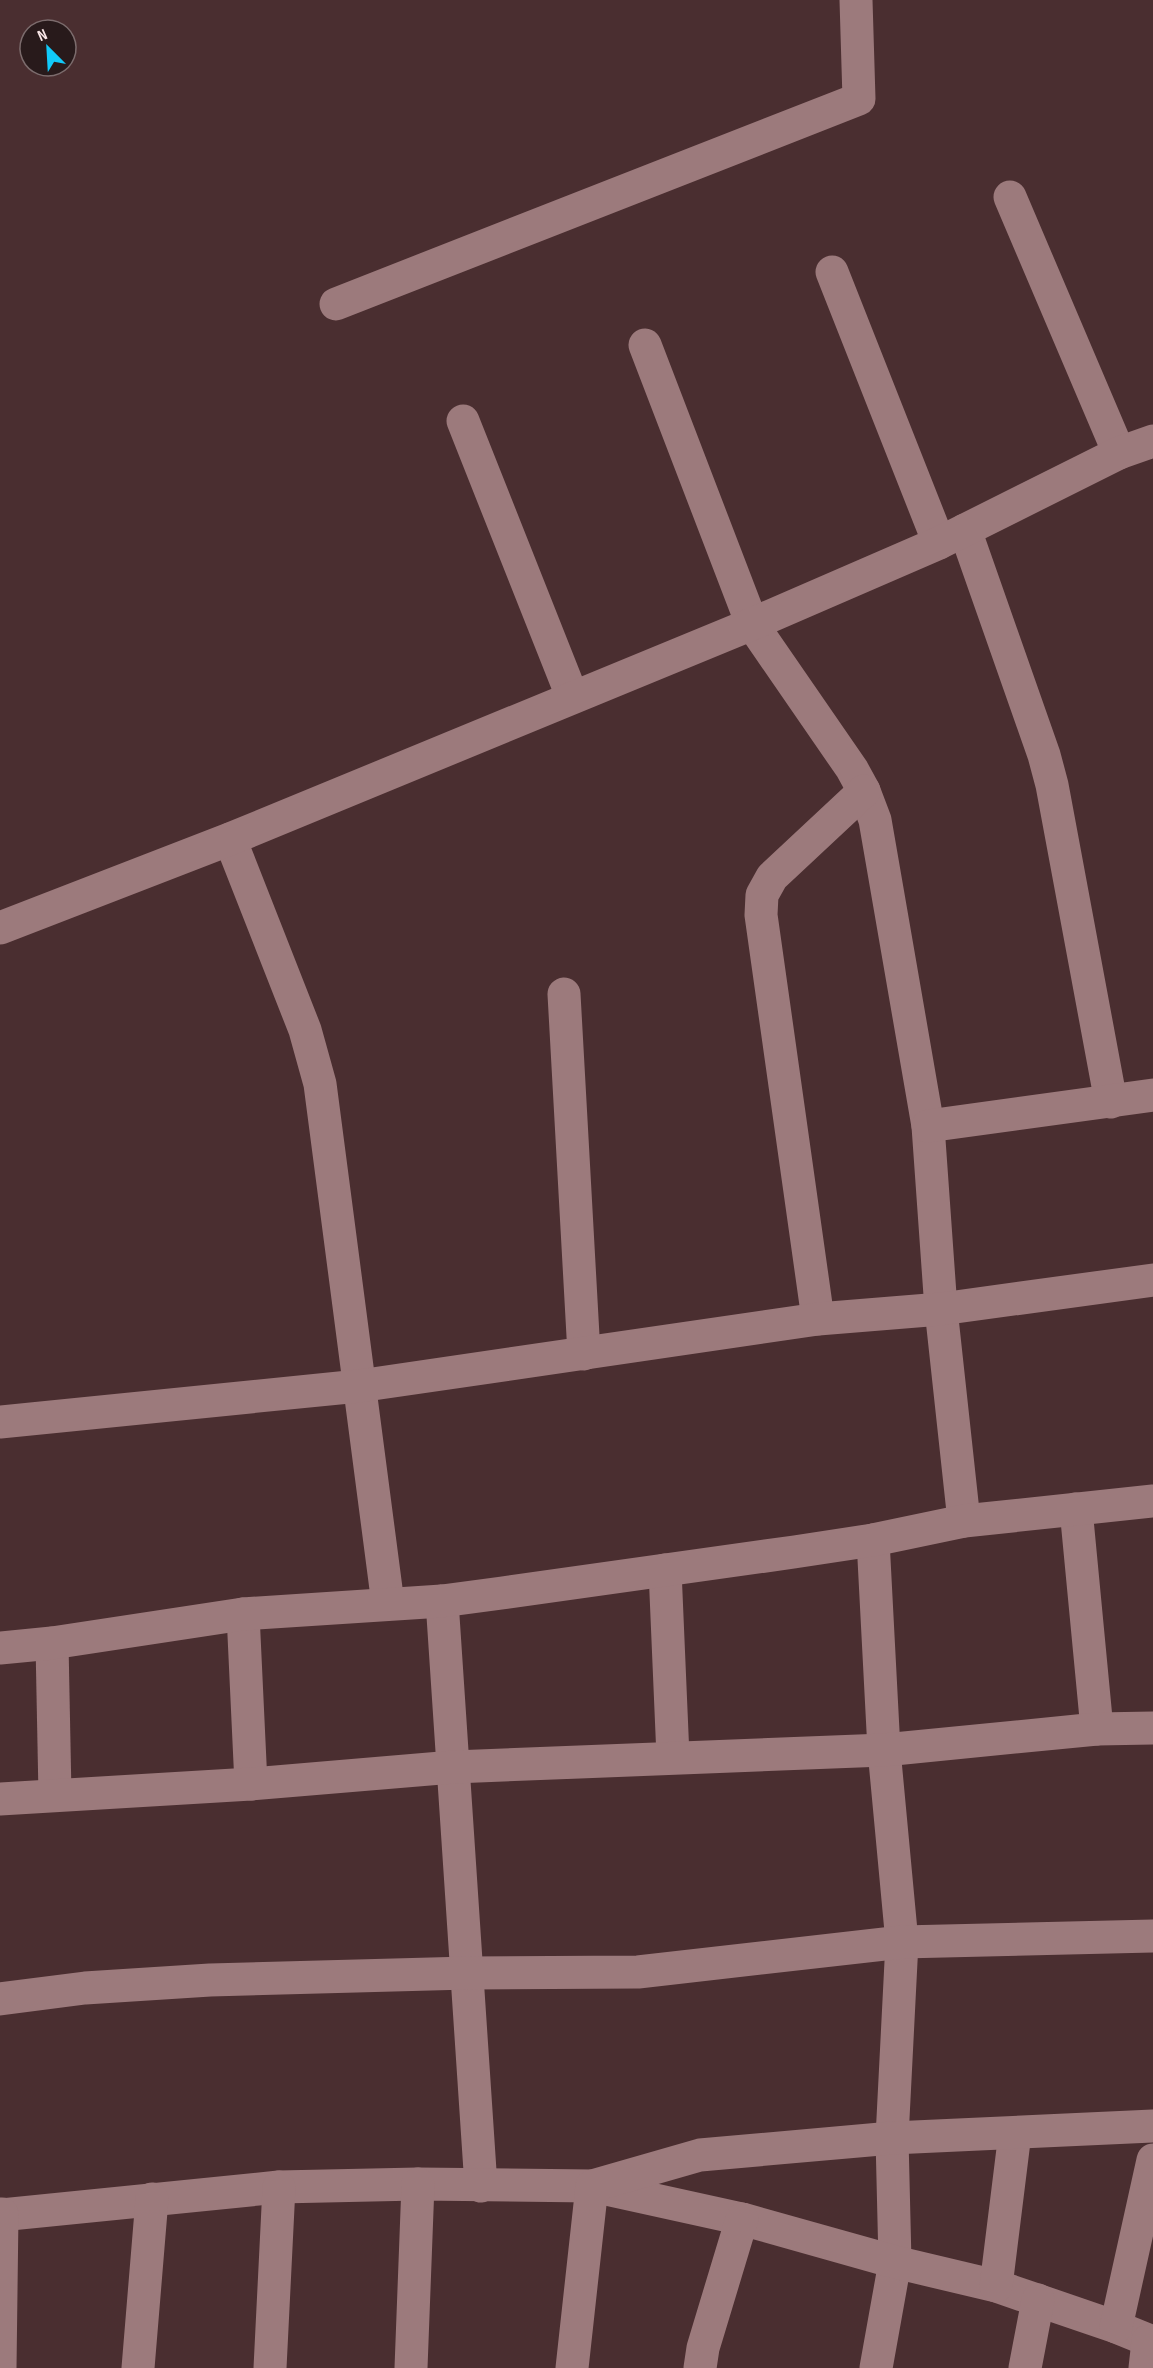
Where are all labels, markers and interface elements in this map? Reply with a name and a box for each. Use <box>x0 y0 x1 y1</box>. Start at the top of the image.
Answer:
north arrow <box>18 18 78 78</box>
text: N <box>35 25 50 46</box>

